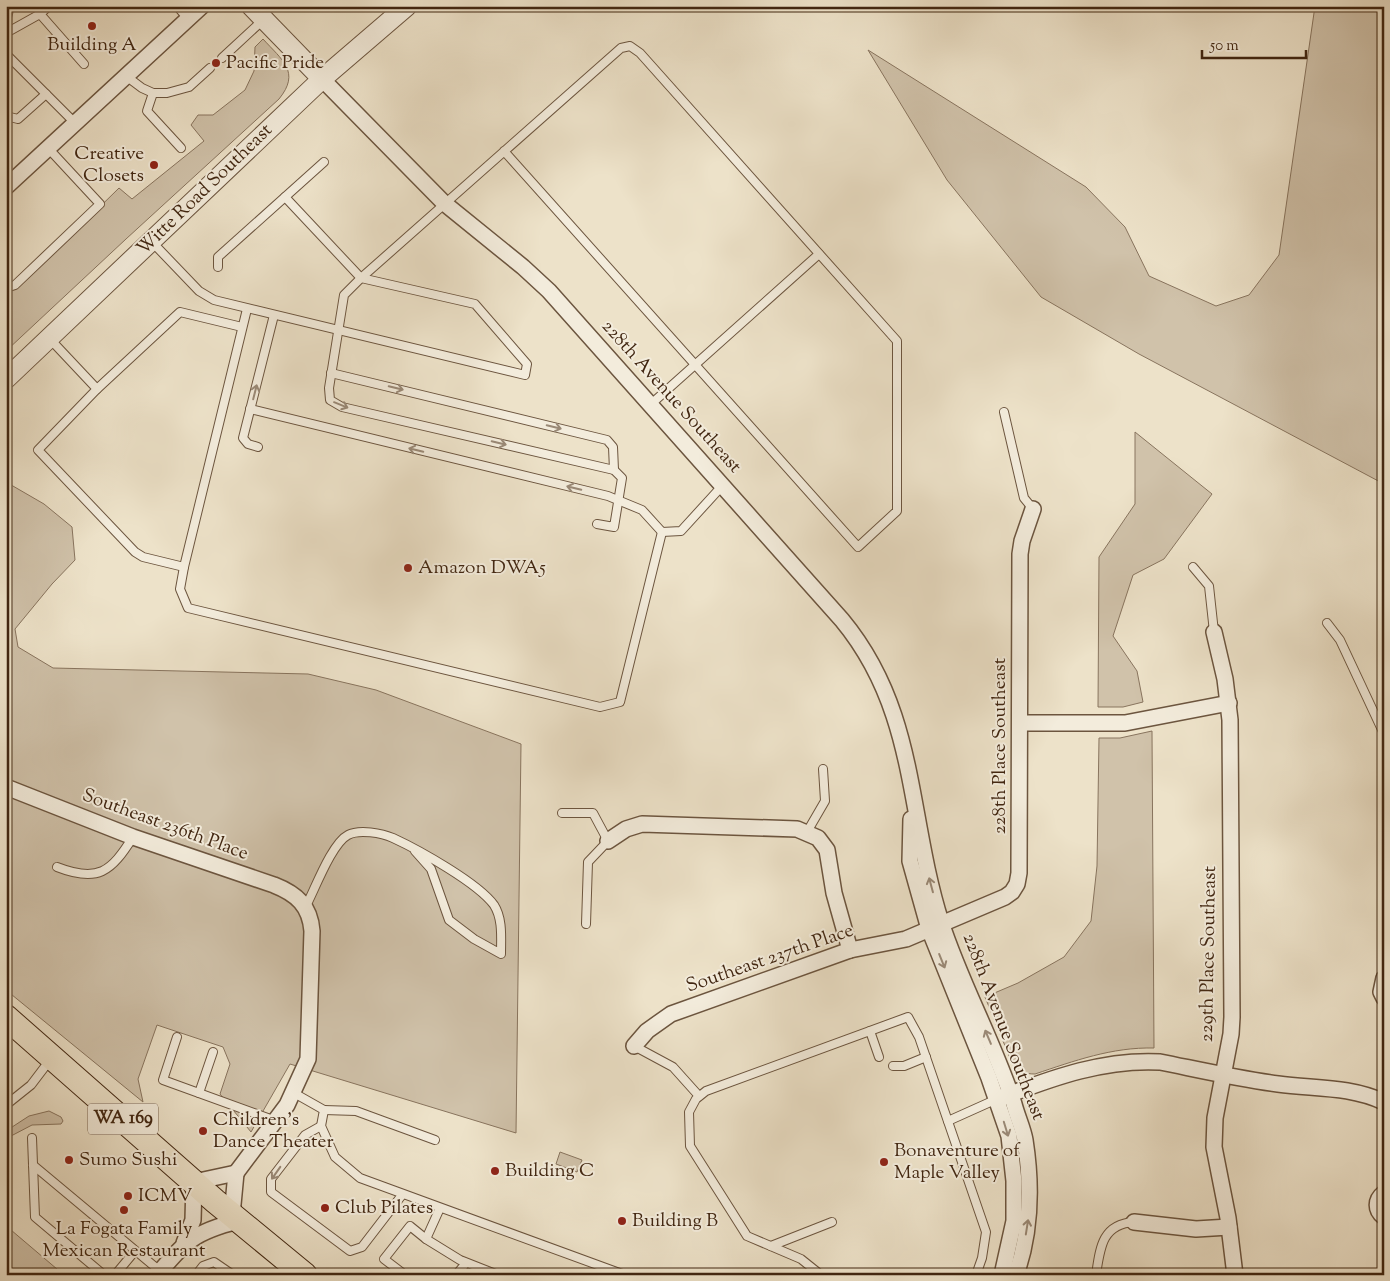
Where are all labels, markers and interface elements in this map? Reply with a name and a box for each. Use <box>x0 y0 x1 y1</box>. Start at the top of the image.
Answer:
marker: Building A <box>86 20 98 32</box>
scale bar <box>1202 28 1306 60</box>
place label: Building A <box>47 32 137 59</box>
text: 50 m <box>1209 36 1239 57</box>
place label: Pacific Pride <box>226 50 324 77</box>
marker: Pacific Pride <box>210 57 222 69</box>
street label: Witte Road Southeast <box>131 118 279 262</box>
place label: Creative Closets <box>74 141 144 190</box>
marker: Creative Closets <box>148 159 160 171</box>
street label: 228th Avenue Southeast <box>595 314 748 480</box>
one-way arrow <box>251 384 260 400</box>
one-way arrow <box>387 384 403 393</box>
one-way arrow <box>333 401 348 411</box>
one-way arrow <box>545 423 561 432</box>
one-way arrow <box>490 439 506 448</box>
one-way arrow <box>409 444 425 454</box>
one-way arrow <box>566 483 582 492</box>
place label: Amazon DWA5 <box>418 555 546 582</box>
marker: Amazon DWA5 <box>402 562 414 574</box>
street label: 228th Place Southeast <box>987 657 1014 834</box>
street label: Southeast 236th Place <box>78 782 252 868</box>
street label: 229th Place Southeast <box>1194 865 1224 1042</box>
one-way arrow <box>925 878 935 894</box>
street label: Southeast 237th Place <box>683 918 857 1000</box>
street label: 228th Avenue Southeast <box>955 930 1051 1125</box>
one-way arrow <box>938 953 947 968</box>
one-way arrow <box>983 1030 993 1045</box>
road number: WA 169 <box>88 1104 158 1134</box>
place label: Children's Dance Theater <box>213 1107 334 1156</box>
one-way arrow <box>1002 1121 1012 1137</box>
marker: Children's Dance Theater <box>197 1125 209 1137</box>
place label: Bonaventure of Maple Valley <box>894 1138 1021 1187</box>
place label: Sumo Sushi <box>79 1147 178 1174</box>
marker: Sumo Sushi <box>63 1154 75 1166</box>
marker: Bonaventure of Maple Valley <box>878 1156 890 1168</box>
place label: Building C <box>505 1158 594 1185</box>
marker: Building C <box>489 1165 501 1177</box>
one-way arrow <box>271 1166 281 1180</box>
place label: ICMV <box>138 1183 192 1210</box>
marker: ICMV <box>122 1190 134 1202</box>
place label: Club Pilates <box>335 1195 433 1222</box>
marker: Club Pilates <box>319 1202 331 1214</box>
marker: La Fogata Family Mexican Restaurant <box>118 1204 130 1216</box>
place label: Building B <box>632 1208 718 1235</box>
marker: Building B <box>616 1215 628 1227</box>
place label: La Fogata Family Mexican Restaurant <box>43 1216 206 1265</box>
one-way arrow <box>1022 1220 1032 1236</box>

